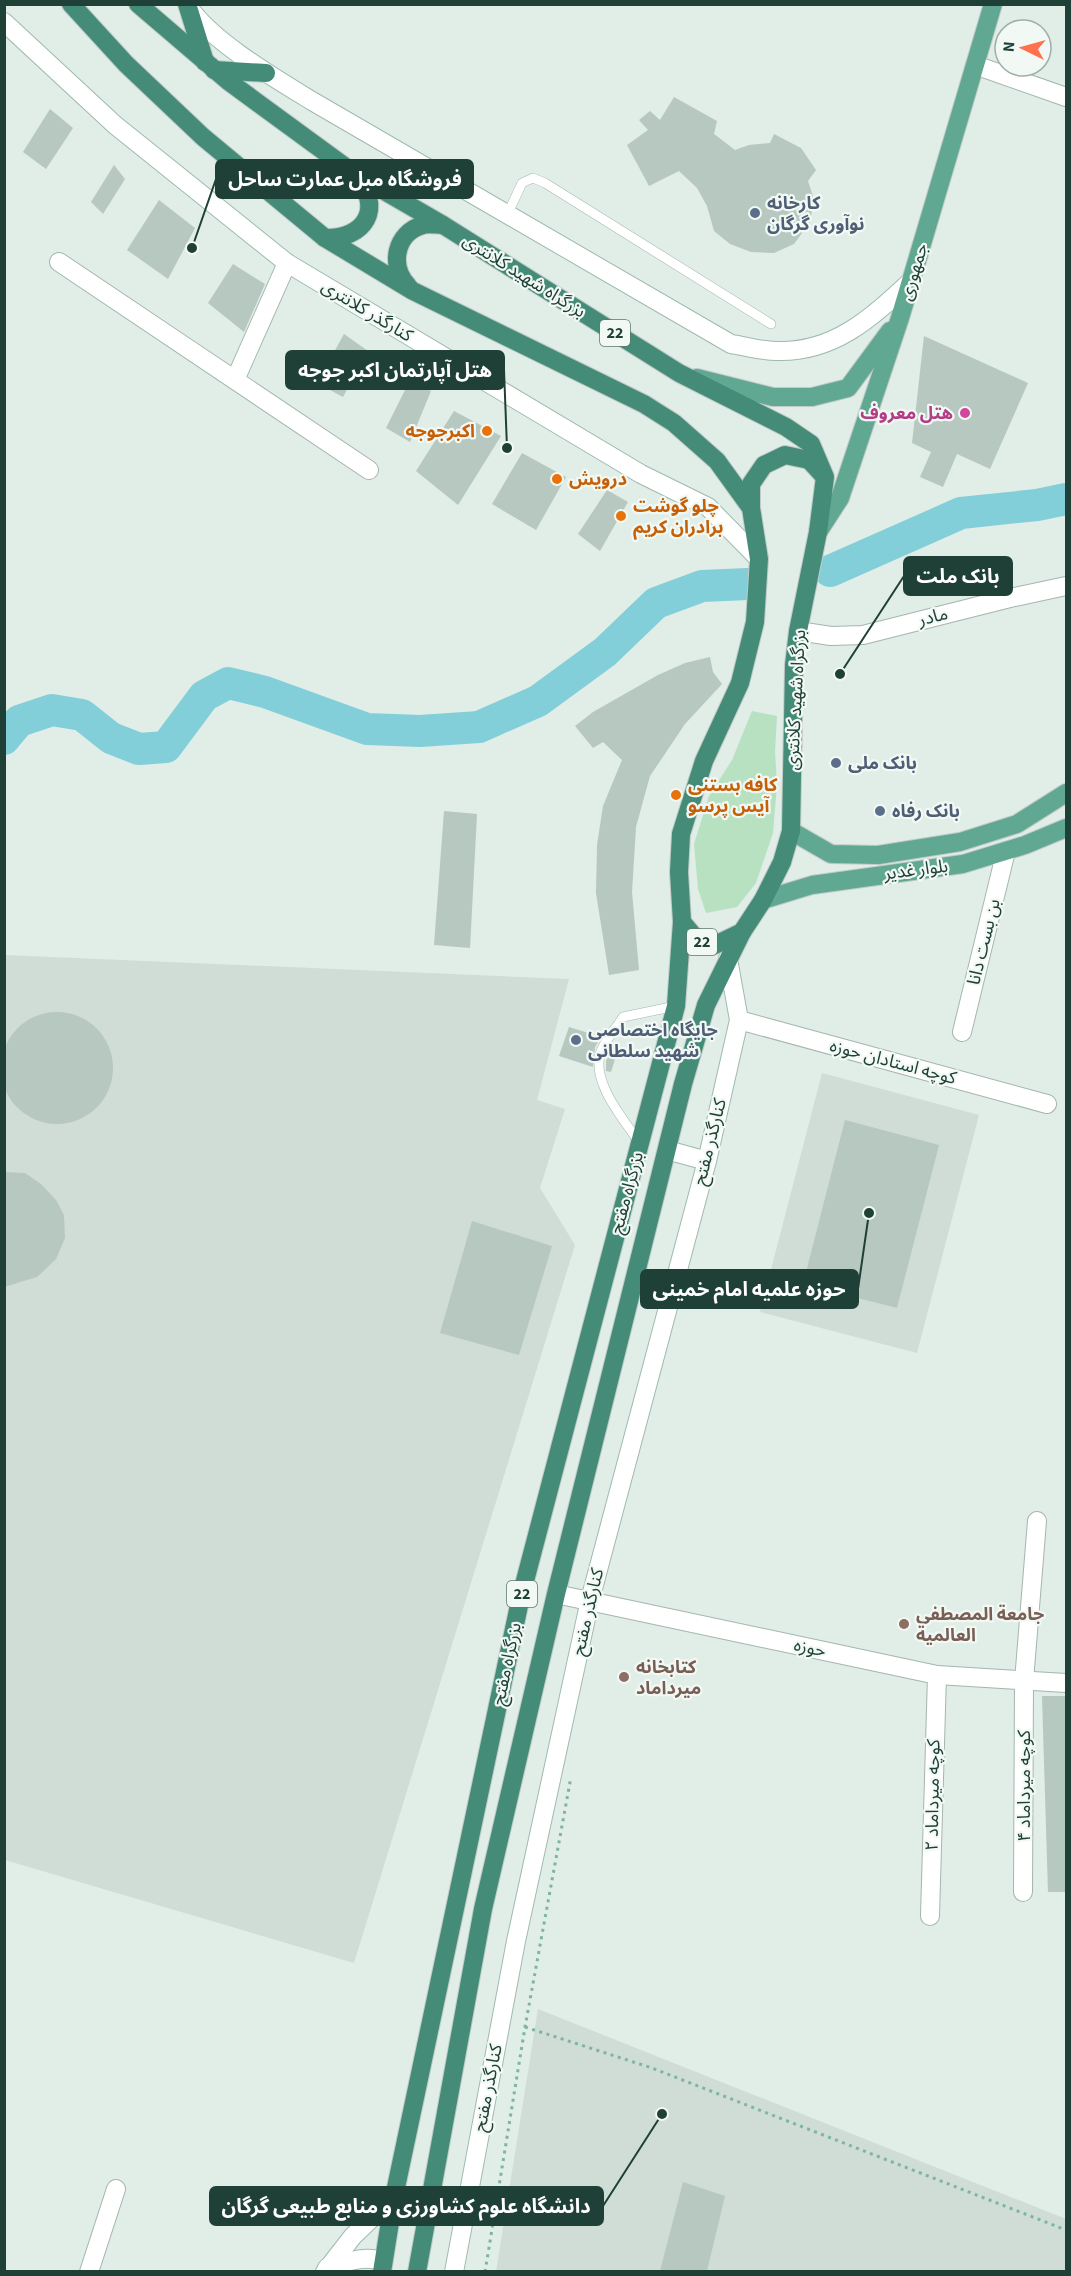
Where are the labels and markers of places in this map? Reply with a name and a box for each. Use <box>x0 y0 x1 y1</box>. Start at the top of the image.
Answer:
callout: فروشگاه مبل عمارت ساحل <box>216 160 473 198</box>
place label: کارخانه نوآوری گرگان <box>767 191 865 237</box>
marker: کارخانه نوآوری گرگان <box>748 206 762 220</box>
callout: هتل آپارتمان اکبر جوجه <box>286 351 504 389</box>
place label: هتل معروف <box>860 401 953 426</box>
marker: هتل معروف <box>958 406 972 420</box>
place label: اکبرجوجه <box>406 419 475 444</box>
marker: اکبرجوجه <box>480 424 494 438</box>
place label: درویش <box>569 467 627 492</box>
marker: درویش <box>550 472 564 486</box>
place label: چلو گوشت برادران کریم <box>633 494 723 540</box>
marker: چلو گوشت برادران کریم <box>614 509 628 523</box>
callout: بانک ملت <box>904 557 1012 595</box>
place label: بانک ملی <box>848 751 917 776</box>
marker: بانک ملی <box>829 756 843 770</box>
place label: کافه بستنی آیس پرسو <box>688 773 778 819</box>
marker: کافه بستنی آیس پرسو <box>669 788 683 802</box>
place label: بانک رفاه <box>892 799 960 824</box>
marker: بانک رفاه <box>873 804 887 818</box>
place label: جایگاه اختصاصی شهید سلطانی <box>588 1018 718 1064</box>
marker: جایگاه اختصاصی شهید سلطانی <box>569 1033 583 1047</box>
callout: حوزه علمیه امام خمینی <box>641 1270 858 1308</box>
place label: جامعة المصطفی العالمیة <box>916 1602 1044 1648</box>
marker: جامعة المصطفی العالمیة <box>897 1617 911 1631</box>
place label: کتابخانه میرداماد <box>636 1655 701 1701</box>
marker: کتابخانه میرداماد <box>617 1670 631 1684</box>
callout: دانشگاه علوم کشاورزی و منابع طبیعی گرگان <box>210 2187 603 2225</box>

